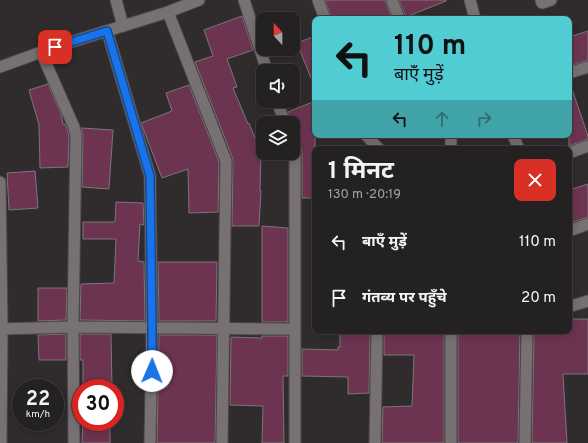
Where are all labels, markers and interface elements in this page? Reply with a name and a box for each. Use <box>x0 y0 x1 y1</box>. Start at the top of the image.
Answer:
north arrow <box>256 12 300 56</box>
map controls <box>256 12 300 160</box>
text: 110 m <box>394 29 466 65</box>
pin <box>38 30 72 64</box>
icon: left <box>328 32 380 84</box>
icon: arrive <box>44 36 66 58</box>
button: sound <box>256 64 300 108</box>
text: बाएँ मुड़ें <box>394 64 444 87</box>
icon: left <box>389 108 411 130</box>
icon: ahead <box>431 108 453 130</box>
icon: right <box>473 108 495 130</box>
button: layers <box>256 116 300 160</box>
text: 1 मिनट <box>328 157 394 187</box>
button: close <box>514 159 556 201</box>
text: 130 m · 20:19 <box>328 187 401 203</box>
icon: left <box>328 231 350 253</box>
text: बाएँ मुड़ें <box>362 233 407 252</box>
text: 110 m <box>519 233 556 252</box>
icon: arrive <box>328 287 350 309</box>
text: गंतव्य पर पहुँचे <box>362 289 447 308</box>
text: 20 m <box>521 289 556 308</box>
position arrow <box>131 350 173 392</box>
speed limit sign: 30 <box>72 379 124 431</box>
text: 22 <box>26 387 50 413</box>
text: km/h <box>26 408 50 421</box>

